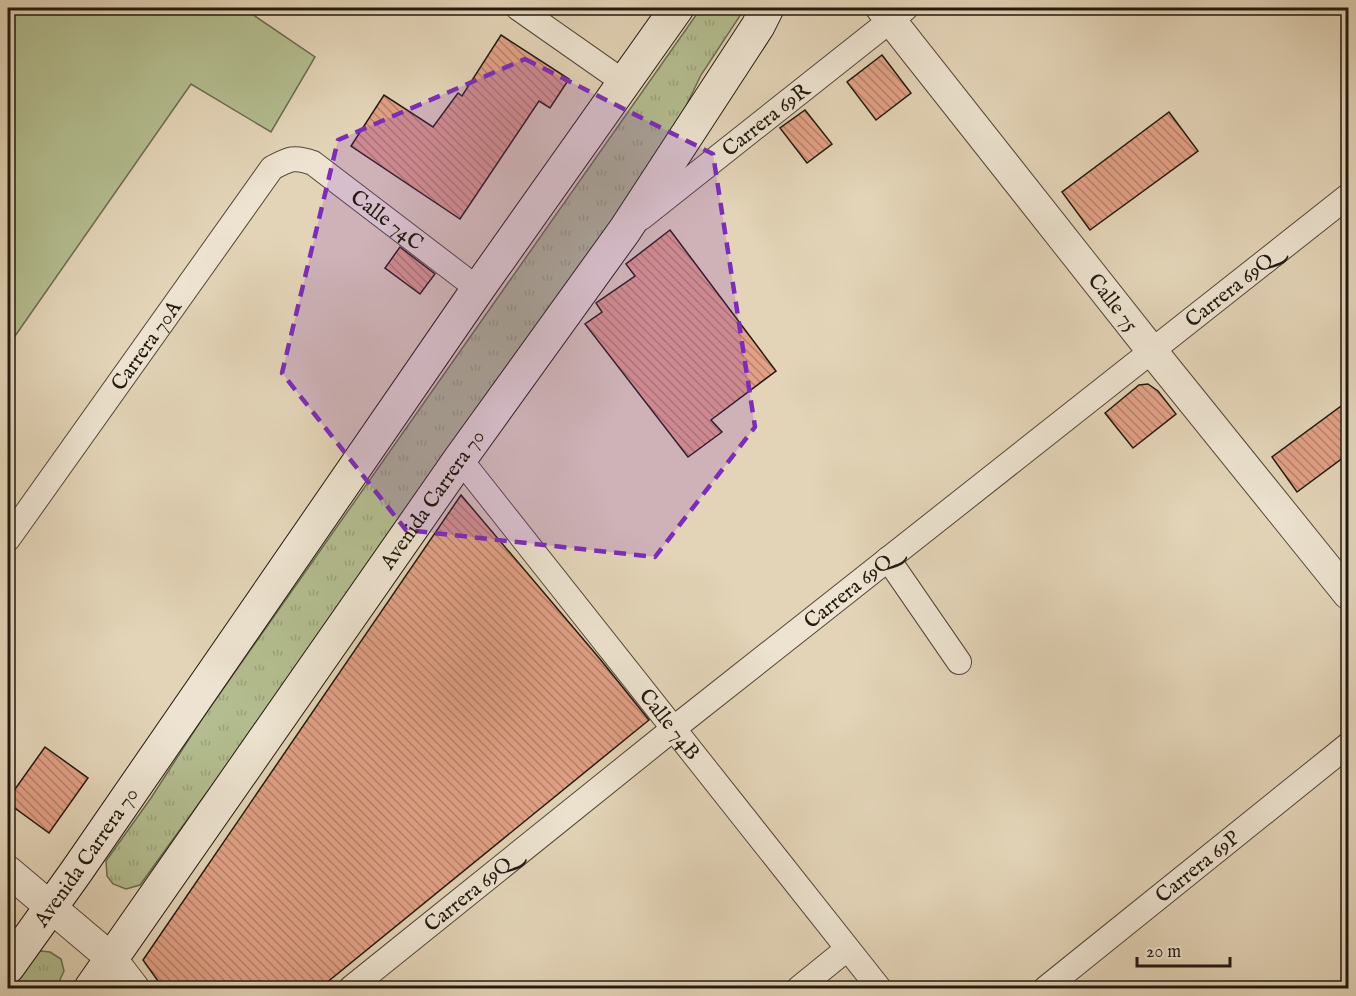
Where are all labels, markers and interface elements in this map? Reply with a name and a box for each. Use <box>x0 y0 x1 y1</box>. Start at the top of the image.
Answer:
street label: Carrera 69R <box>717 77 817 163</box>
street label: Calle 74C <box>344 184 428 257</box>
street label: Carrera 69Q <box>1180 238 1292 334</box>
street label: Calle 75 <box>1081 268 1144 338</box>
street label: Carrera 70A <box>106 295 189 397</box>
street label: Avenida Carrera 70 <box>374 425 492 576</box>
street label: Carrera 69Q <box>799 540 910 636</box>
street label: Calle 74B <box>632 684 705 766</box>
street label: Avenida Carrera 70 <box>28 782 145 934</box>
street label: Carrera 69P <box>1150 825 1246 910</box>
street label: Carrera 69Q <box>419 842 530 939</box>
scale bar <box>1137 930 1230 968</box>
text: 20 m <box>1146 941 1181 964</box>

